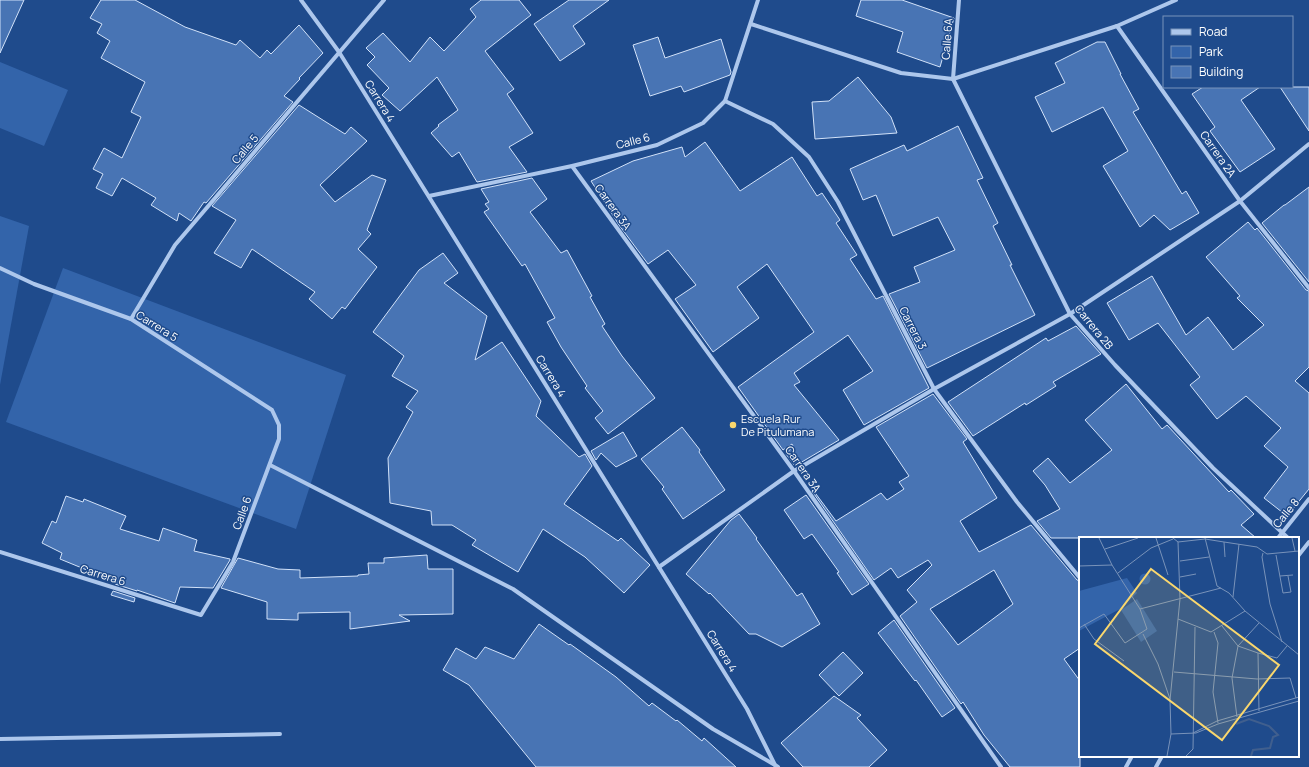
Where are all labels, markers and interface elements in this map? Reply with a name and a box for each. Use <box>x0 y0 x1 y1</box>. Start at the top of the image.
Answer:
legend <box>1163 16 1293 88</box>
street label: Calle 6A <box>938 18 955 60</box>
text: Road <box>1199 23 1227 40</box>
text: Park <box>1199 43 1224 60</box>
text: Building <box>1199 63 1243 80</box>
street label: Carrera 4 <box>362 77 399 125</box>
street label: Carrera 2A <box>1197 128 1240 180</box>
street label: Calle 6 <box>614 129 652 152</box>
street label: Calle 5 <box>228 131 261 167</box>
street label: Carrera 3A <box>592 181 635 233</box>
street label: Carrera 2B <box>1072 301 1117 352</box>
street label: Carrera 3 <box>896 304 931 352</box>
street label: Carrera 5 <box>134 307 181 344</box>
street label: Carrera 4 <box>533 352 570 400</box>
place label: Escuela Rur De Pitulumana <box>741 411 814 439</box>
marker: Escuela Rur De Pitulumana <box>728 420 738 430</box>
street label: Carrera 3A <box>782 443 825 495</box>
street label: Calle 6 <box>229 494 255 532</box>
street label: Calle 8 <box>1269 495 1302 531</box>
inset map <box>1079 537 1299 757</box>
street label: Carrera 6 <box>78 560 128 589</box>
street label: Carrera 4 <box>704 627 741 675</box>

